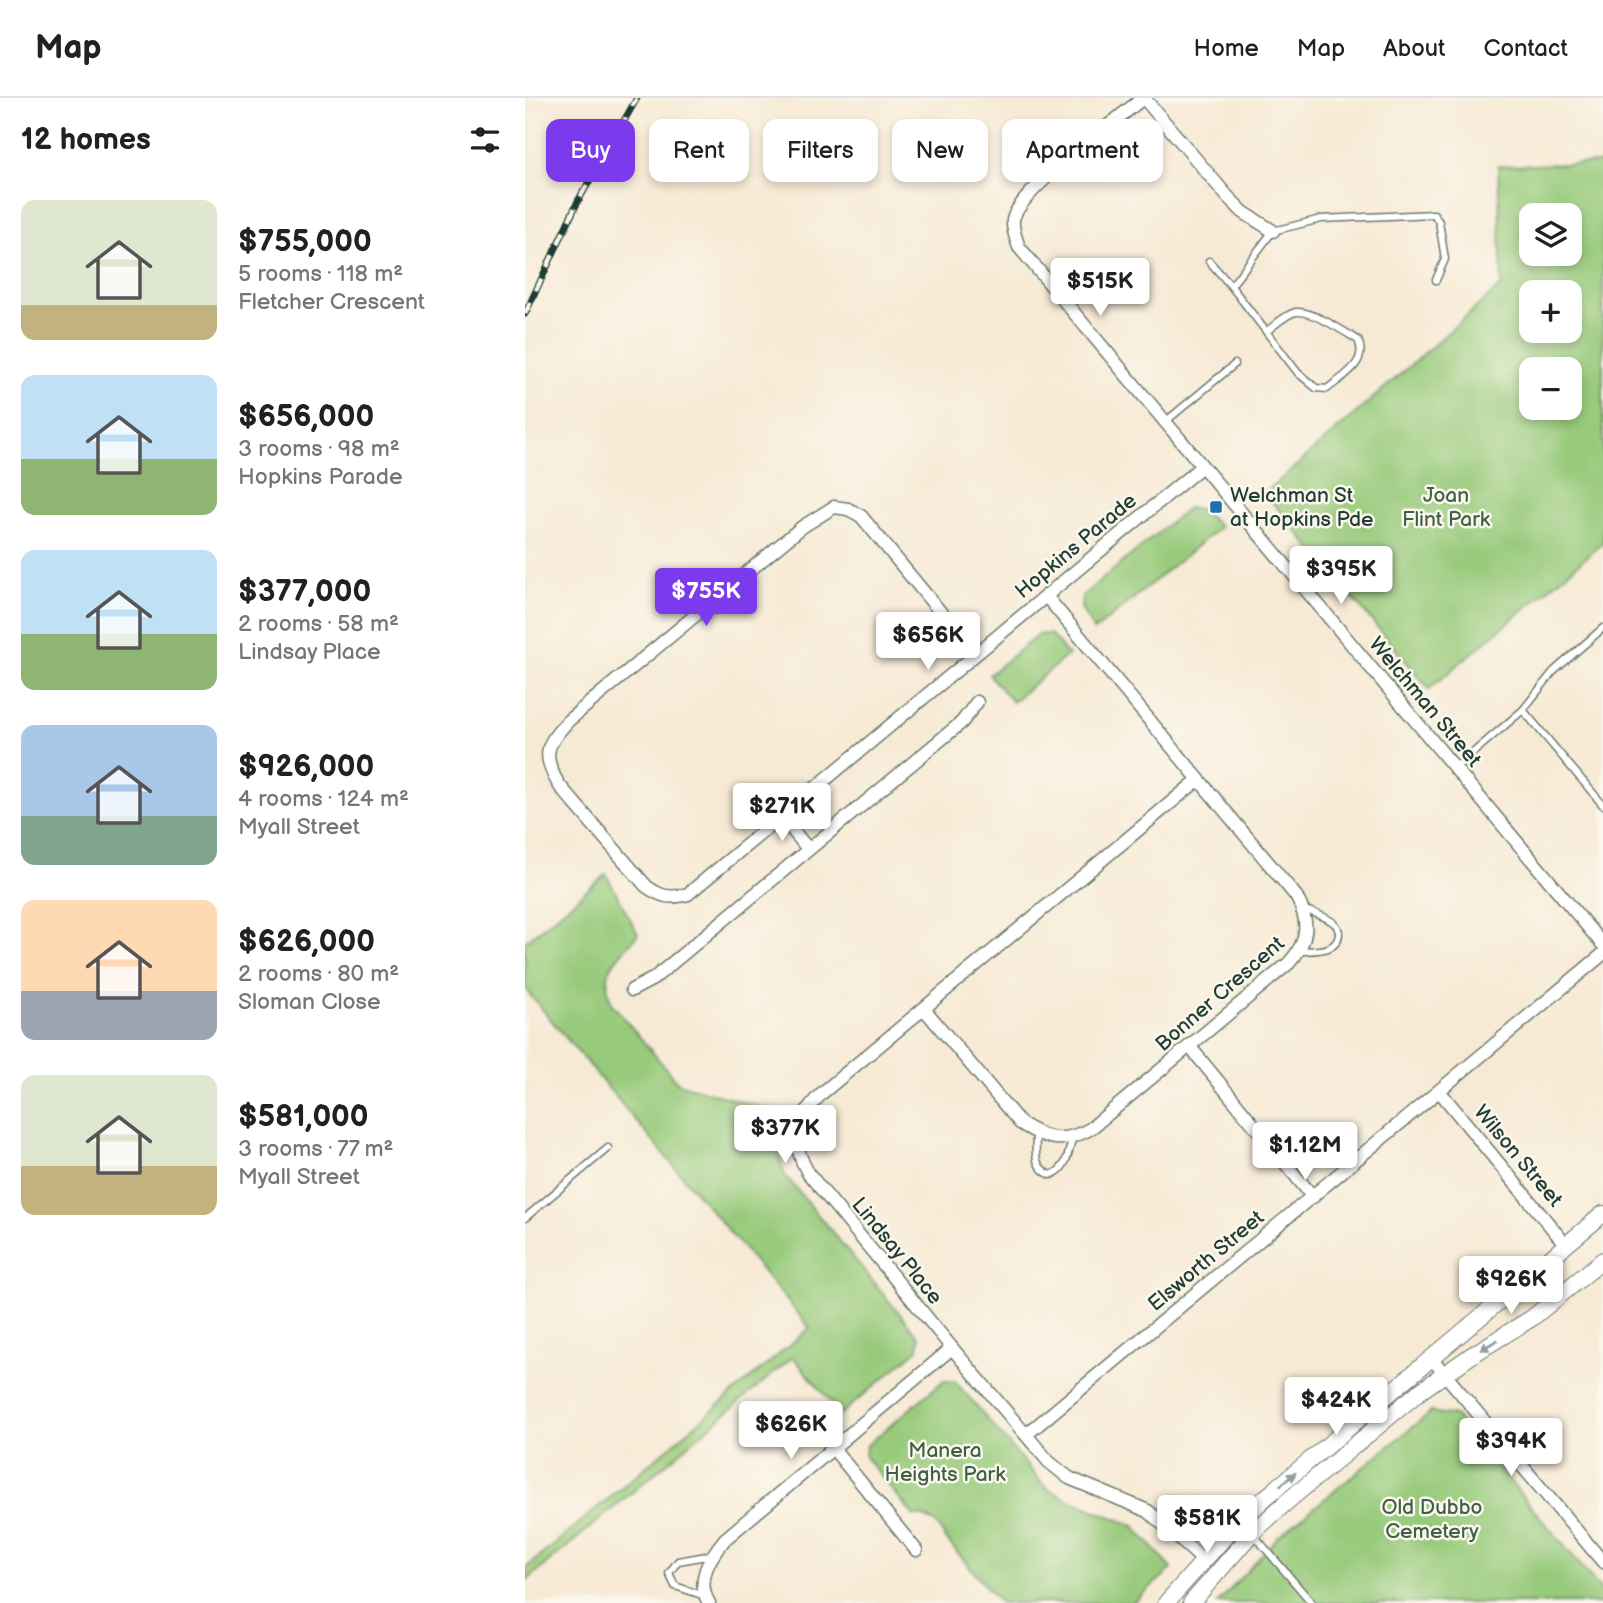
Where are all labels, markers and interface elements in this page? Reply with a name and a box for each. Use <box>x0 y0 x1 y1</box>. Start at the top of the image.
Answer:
text: Map <box>35 28 101 68</box>
text: Home <box>1194 34 1259 63</box>
text: Map <box>1297 34 1345 63</box>
text: About <box>1383 34 1445 63</box>
text: Contact <box>1483 34 1568 63</box>
chip: Buy <box>546 119 635 182</box>
chip: Rent <box>649 119 749 182</box>
chip: Filters <box>763 119 878 182</box>
chip: New <box>892 119 988 182</box>
chip: Apartment <box>1002 119 1163 182</box>
icon: filters <box>466 121 504 159</box>
text: 12 homes <box>21 122 151 158</box>
map controls <box>1519 203 1582 420</box>
button: layers <box>1519 203 1582 266</box>
text: $755,000 <box>238 224 372 260</box>
icon: home <box>77 228 161 312</box>
pin: $515K <box>1051 258 1149 318</box>
text: 5 rooms · 118 m² <box>238 260 403 288</box>
text: $515K <box>1066 267 1134 295</box>
button: + <box>1519 280 1582 343</box>
text: Fletcher Crescent <box>238 288 425 316</box>
button: − <box>1519 357 1582 420</box>
text: $656,000 <box>238 399 374 435</box>
icon: home <box>77 403 161 487</box>
text: 3 rooms · 98 m² <box>238 435 400 463</box>
text: Hopkins Parade <box>238 463 403 491</box>
place label: Welchman St at Hopkins Pde <box>1230 483 1373 532</box>
park label: Joan Flint Park <box>1402 483 1491 532</box>
street label: Hopkins Parade <box>1010 488 1142 604</box>
marker: Welchman St at Hopkins Pde <box>1208 499 1224 515</box>
pin: $395K <box>1292 546 1390 606</box>
text: $395K <box>1306 555 1376 583</box>
pin: $755K <box>657 568 755 628</box>
text: $377,000 <box>238 574 371 610</box>
text: $755K <box>671 577 741 605</box>
icon: home <box>77 578 161 662</box>
text: 2 rooms · 58 m² <box>238 610 399 638</box>
pin: $656K <box>879 612 977 672</box>
text: $656K <box>892 621 964 649</box>
street label: Welchman Street <box>1363 632 1487 772</box>
text: Lindsay Place <box>238 638 381 666</box>
text: $926,000 <box>238 749 374 785</box>
icon: home <box>77 753 161 837</box>
pin: $271K <box>733 784 831 843</box>
text: 4 rooms · 124 m² <box>238 785 409 813</box>
text: $271K <box>749 792 815 820</box>
text: Myall Street <box>238 813 360 841</box>
text: $626,000 <box>238 924 375 960</box>
icon: home <box>77 928 161 1012</box>
street label: Bonner Crescent <box>1150 931 1290 1057</box>
text: 2 rooms · 80 m² <box>238 960 399 988</box>
text: Sloman Close <box>238 988 381 1016</box>
text: $581,000 <box>238 1099 368 1135</box>
street label: Wilson Street <box>1468 1100 1568 1212</box>
icon: home <box>77 1103 161 1187</box>
pin: $377K <box>736 1105 834 1165</box>
text: $377K <box>750 1114 820 1142</box>
pin: $1.12M <box>1248 1122 1362 1182</box>
text: $1.12M <box>1268 1131 1342 1159</box>
text: 3 rooms · 77 m² <box>238 1135 394 1163</box>
text: Myall Street <box>238 1163 360 1191</box>
street label: Lindsay Place <box>846 1193 948 1309</box>
street label: Elsworth Street <box>1143 1205 1269 1317</box>
pin: $926K <box>1462 1256 1560 1316</box>
text: $926K <box>1475 1265 1547 1293</box>
one-way arrow <box>1480 1338 1499 1351</box>
pin: $424K <box>1287 1378 1385 1437</box>
text: $424K <box>1301 1386 1371 1414</box>
pin: $626K <box>742 1402 840 1461</box>
text: $626K <box>755 1410 827 1438</box>
pin: $394K <box>1462 1418 1560 1478</box>
text: $394K <box>1475 1427 1547 1455</box>
park label: Manera Heights Park <box>885 1438 1006 1487</box>
one-way arrow <box>1279 1472 1296 1487</box>
park label: Old Dubbo Cemetery <box>1382 1495 1482 1544</box>
pin: $581K <box>1158 1496 1256 1555</box>
text: $581K <box>1173 1504 1241 1532</box>

